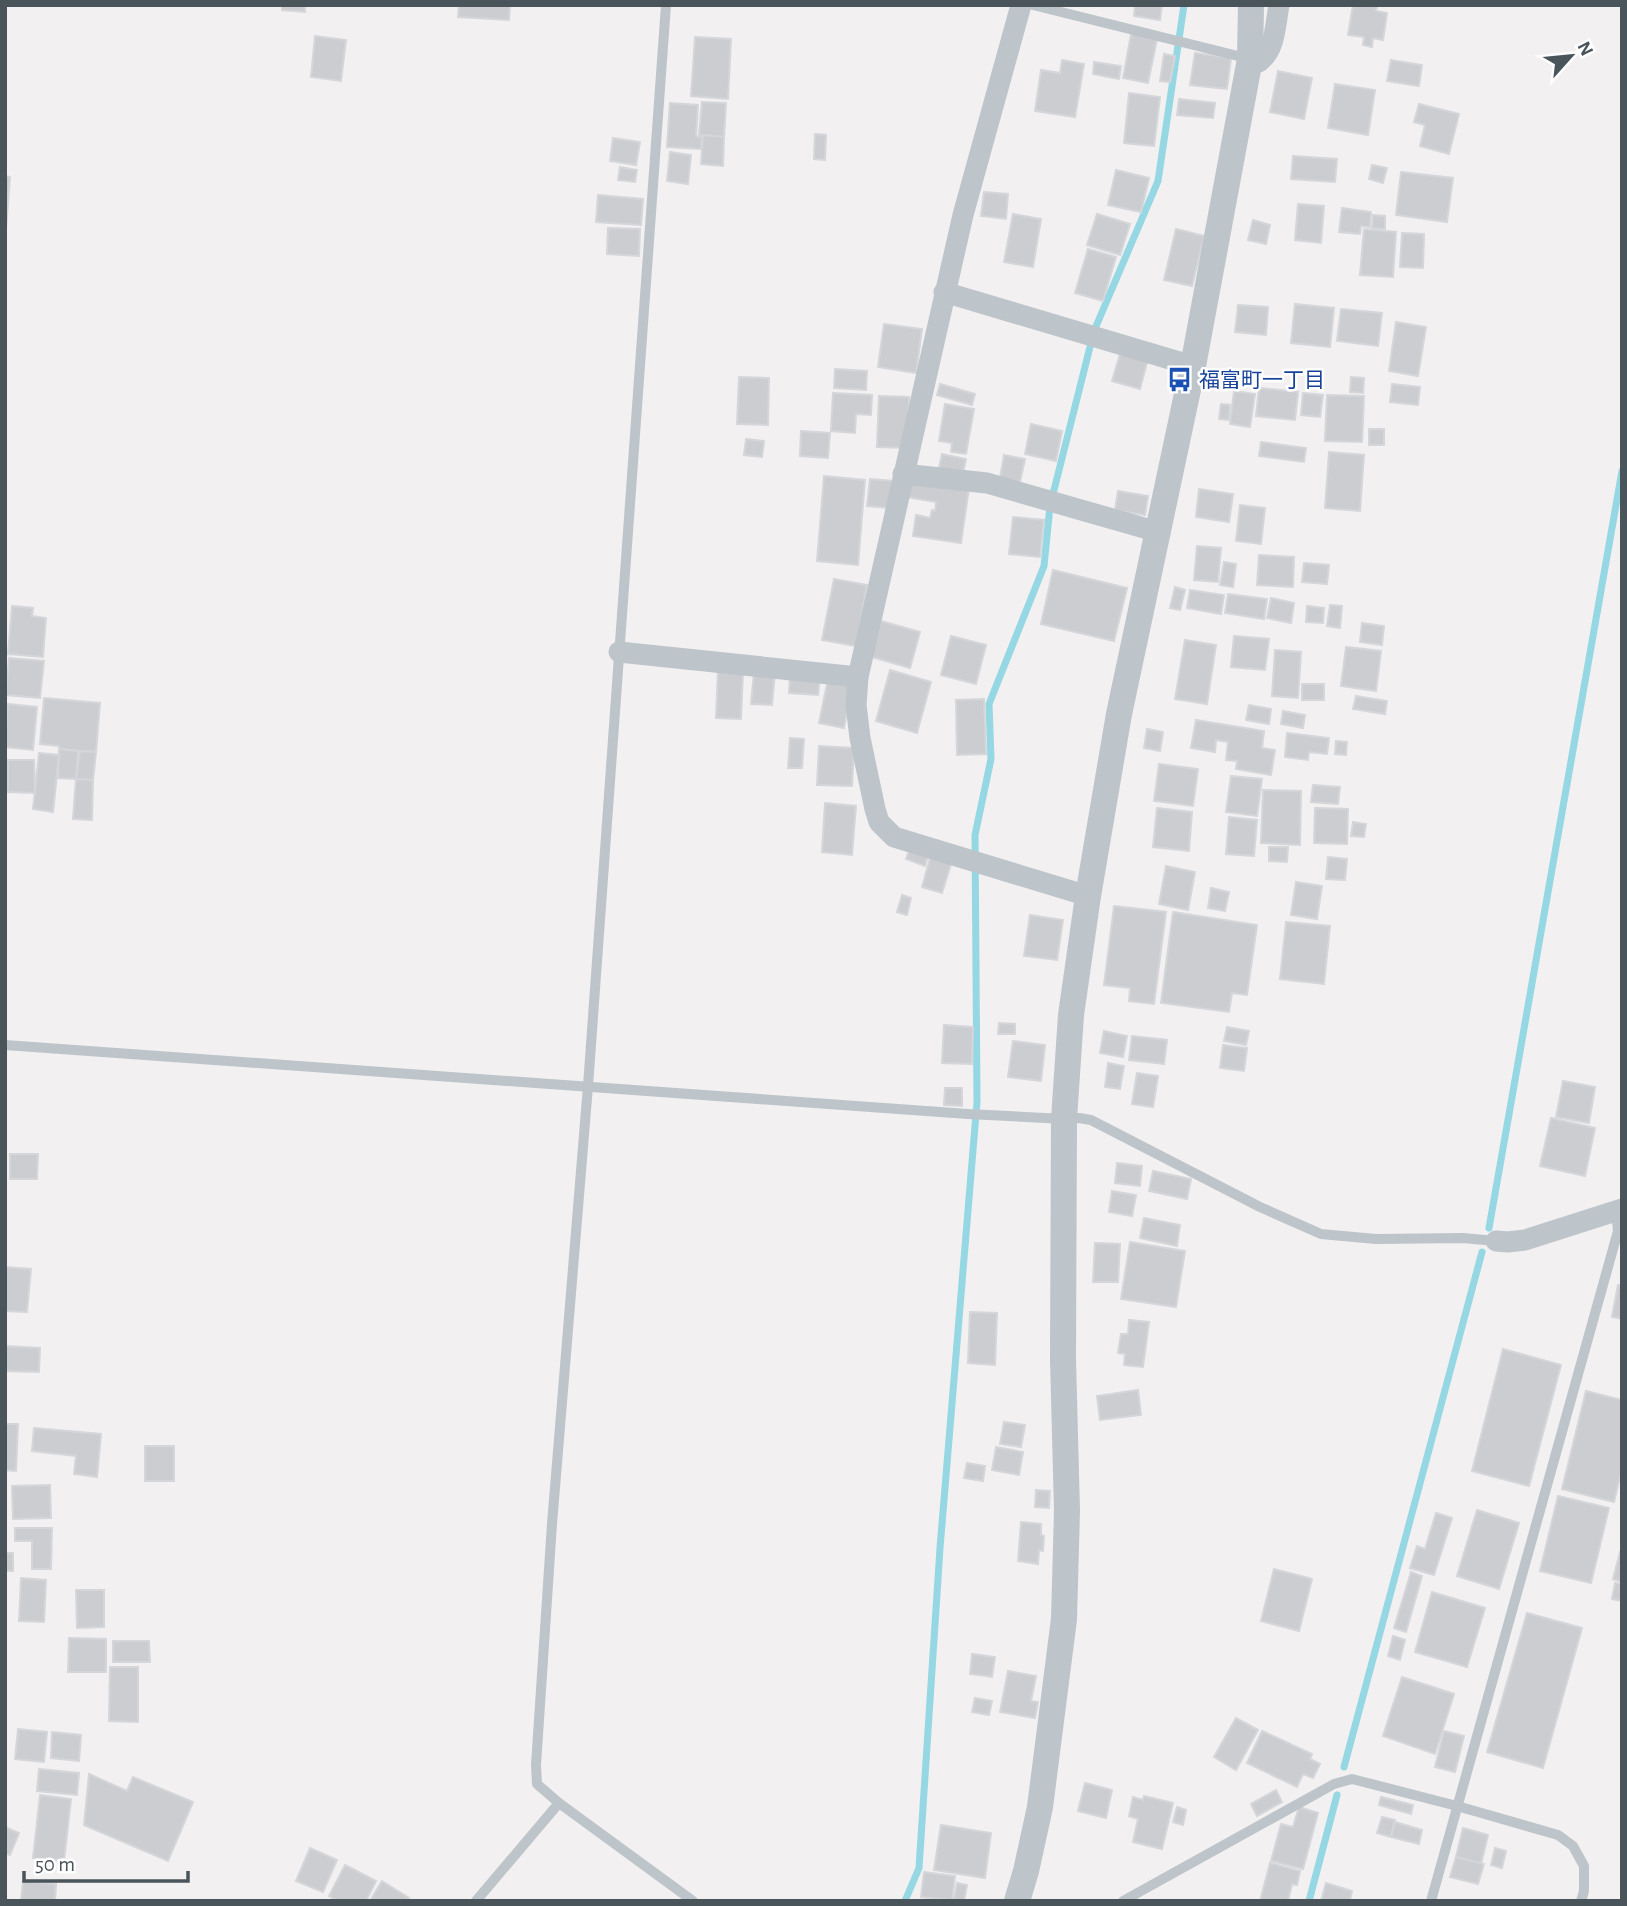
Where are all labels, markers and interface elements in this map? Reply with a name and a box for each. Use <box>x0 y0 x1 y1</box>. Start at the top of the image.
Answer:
north arrow <box>1536 21 1606 91</box>
text: N <box>1573 39 1596 59</box>
bus stop icon: 福富町一丁目 <box>1165 366 1193 394</box>
place label: 福富町一丁目 <box>1199 369 1325 391</box>
scale bar <box>24 1840 189 1884</box>
text: 50 m <box>35 1854 75 1875</box>

